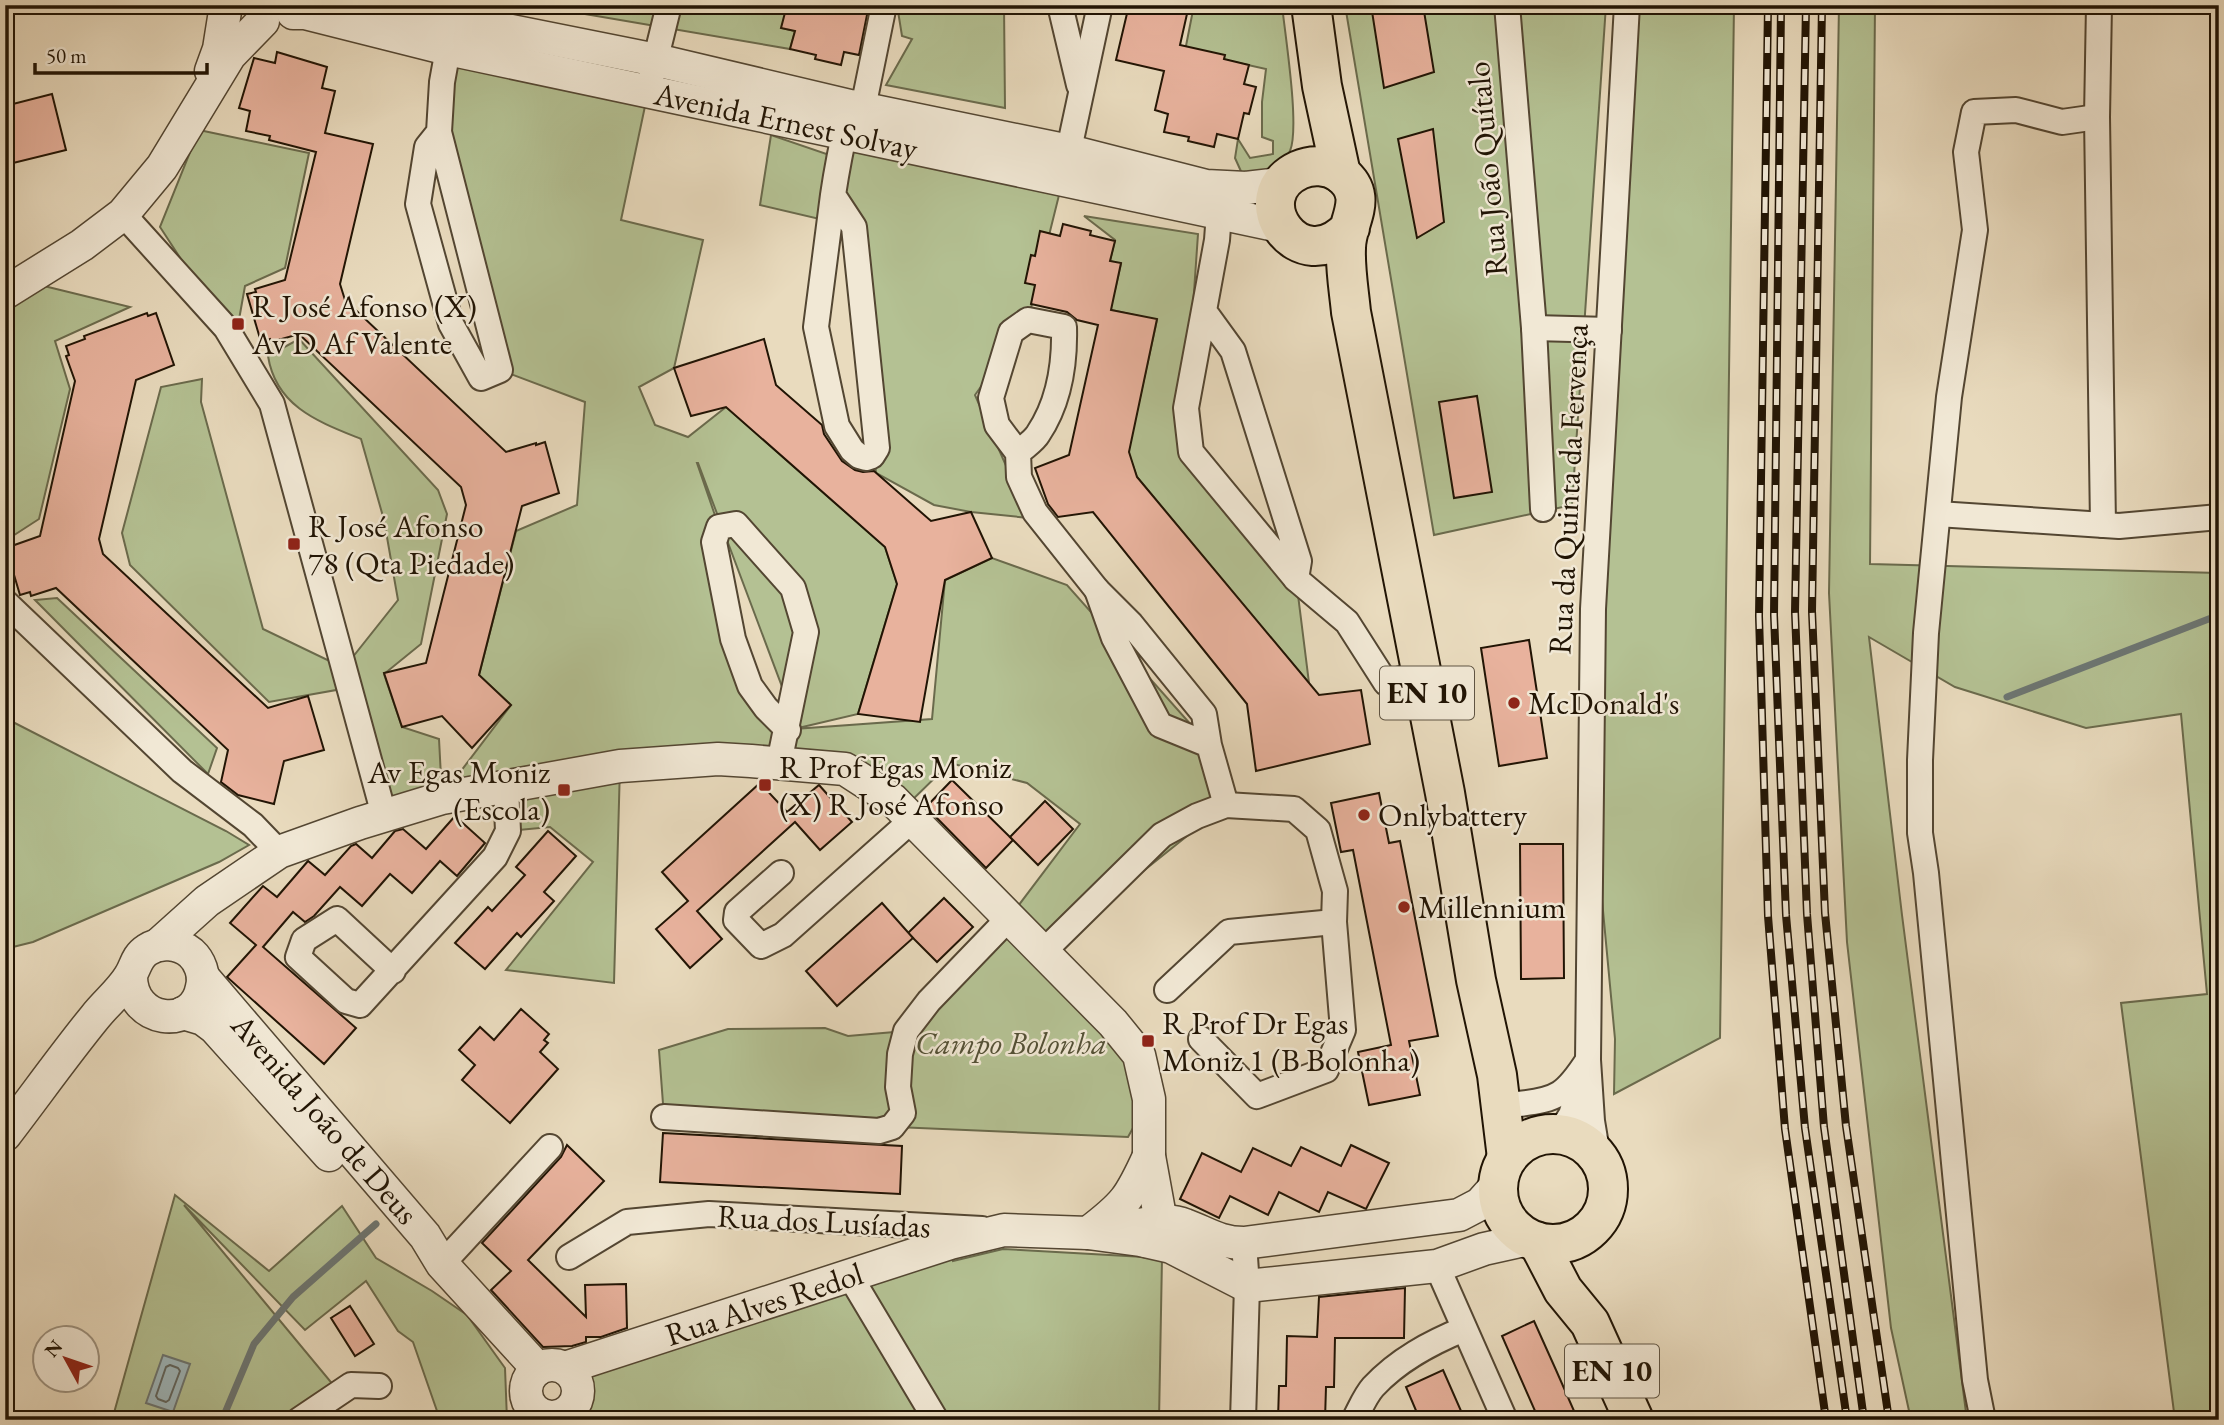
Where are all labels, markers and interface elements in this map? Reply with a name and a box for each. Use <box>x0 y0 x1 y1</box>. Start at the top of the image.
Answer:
scale bar <box>35 32 206 76</box>
text: 50 m <box>46 42 87 69</box>
street label: Rua João Quítalo <box>1457 60 1517 278</box>
street label: Avenida Ernest Solvay <box>649 72 923 170</box>
place label: R José Afonso (X) Av D Af Valente <box>251 285 477 364</box>
marker: R José Afonso (X) Av D Af Valente <box>230 316 246 332</box>
street label: Rua da Quinta da Fervença <box>1538 322 1598 656</box>
place label: R José Afonso 78 (Qta Piedade) <box>308 505 514 584</box>
marker: R José Afonso 78 (Qta Piedade) <box>286 536 302 552</box>
road number: EN 10 <box>1380 666 1474 720</box>
place label: McDonald's <box>1528 682 1679 724</box>
marker: McDonald's <box>1506 695 1522 711</box>
place label: R Prof Egas Moniz (X) R José Afonso <box>779 746 1011 825</box>
place label: Av Egas Moniz (Escola) <box>366 751 550 830</box>
marker: R Prof Egas Moniz (X) R José Afonso <box>757 777 773 793</box>
marker: Av Egas Moniz (Escola) <box>556 782 572 798</box>
place label: Onlybattery <box>1378 794 1528 836</box>
marker: Onlybattery <box>1356 807 1372 823</box>
place label: Millennium <box>1418 886 1566 928</box>
marker: Millennium <box>1396 899 1412 915</box>
place label: R Prof Dr Egas Moniz 1 (B Bolonha) <box>1162 1002 1420 1081</box>
street label: Avenida João de Deus <box>221 1004 428 1233</box>
park label: Campo Bolonha <box>915 1022 1107 1064</box>
marker: R Prof Dr Egas Moniz 1 (B Bolonha) <box>1140 1033 1156 1049</box>
street label: Rua dos Lusíadas <box>716 1194 932 1248</box>
street label: Rua Alves Redol <box>660 1252 868 1356</box>
north arrow <box>32 1324 102 1394</box>
text: N <box>39 1334 68 1362</box>
road number: EN 10 <box>1565 1344 1659 1398</box>

